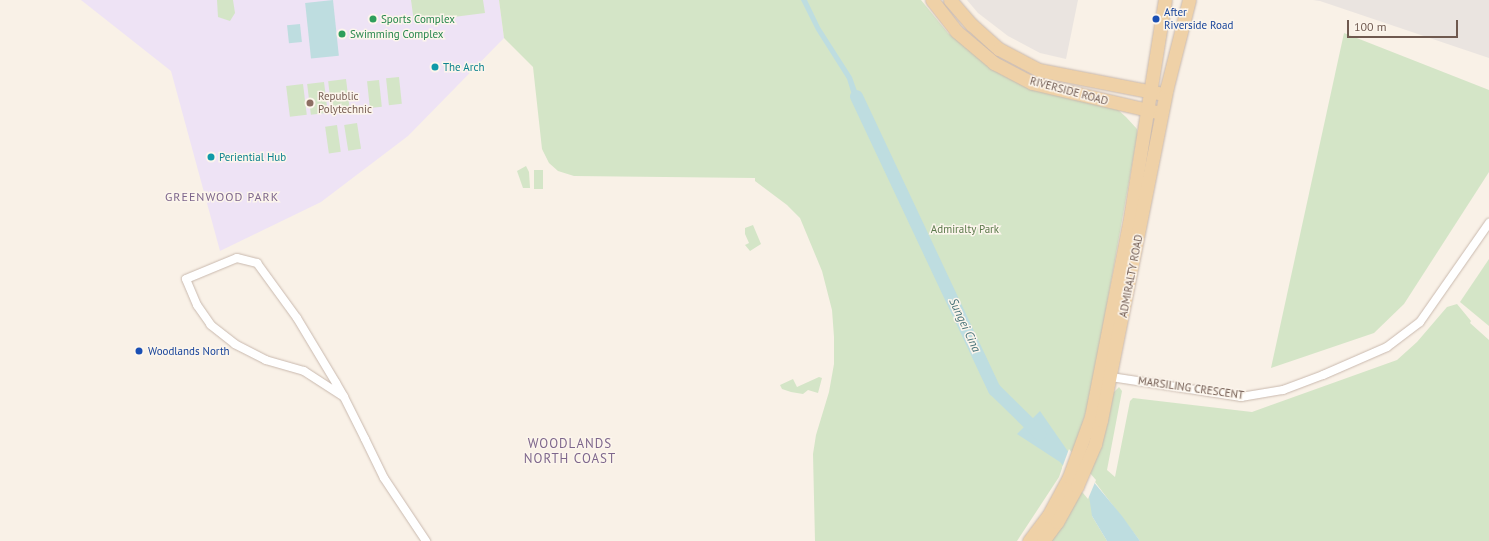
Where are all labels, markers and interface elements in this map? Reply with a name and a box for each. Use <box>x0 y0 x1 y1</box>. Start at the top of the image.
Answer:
place label: After Riverside Road <box>1164 6 1233 32</box>
place label: Sports Complex <box>381 12 455 26</box>
scale bar <box>1349 12 1460 38</box>
marker: Sports Complex <box>368 14 378 24</box>
marker: After Riverside Road <box>1151 14 1161 24</box>
text: 100 m <box>1354 19 1387 34</box>
place label: Swimming Complex <box>350 27 443 41</box>
marker: Swimming Complex <box>337 29 347 39</box>
place label: The Arch <box>443 60 485 74</box>
marker: The Arch <box>430 62 440 72</box>
street label: RIVERSIDE ROAD <box>1028 74 1110 108</box>
place label: Republic Polytechnic <box>318 90 372 116</box>
marker: Republic Polytechnic <box>305 98 315 108</box>
place label: Periential Hub <box>219 150 286 164</box>
marker: Periential Hub <box>206 152 216 162</box>
district label: GREENWOOD PARK <box>165 190 279 204</box>
park label: Admiralty Park <box>931 222 999 236</box>
street label: ADMIRALTY ROAD <box>1116 233 1146 319</box>
water label: Sungei Cina <box>946 296 984 354</box>
place label: Woodlands North <box>148 344 230 358</box>
marker: Woodlands North <box>133 345 145 357</box>
street label: MARSILING CRESCENT <box>1137 374 1245 402</box>
district label: WOODLANDS NORTH COAST <box>524 437 616 468</box>

